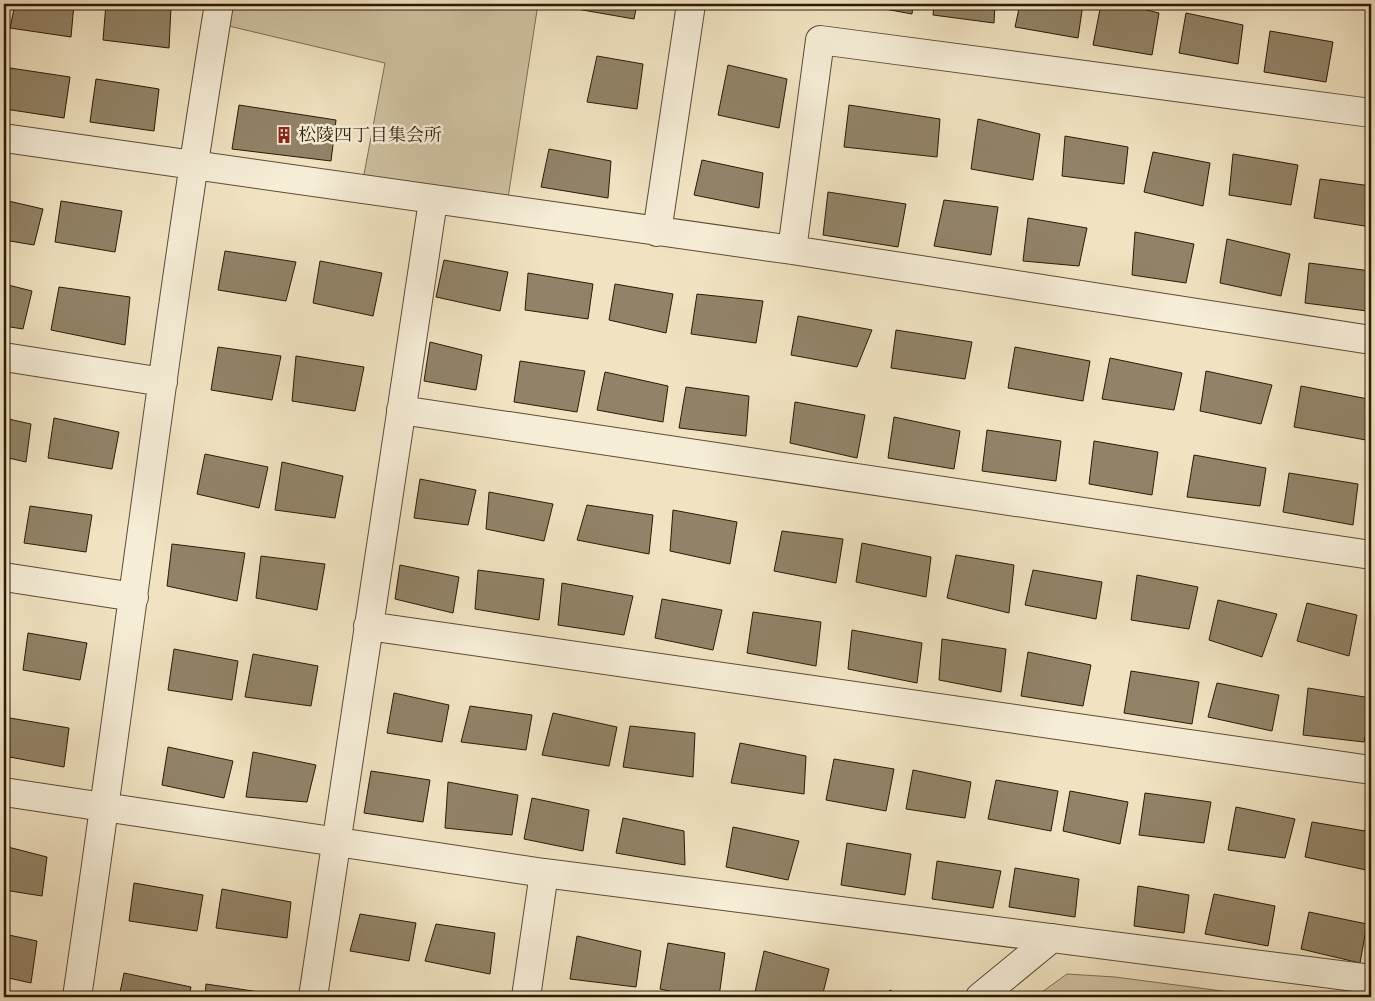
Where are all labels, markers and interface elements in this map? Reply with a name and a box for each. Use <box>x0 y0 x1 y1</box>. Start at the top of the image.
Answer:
place label: 松陵四丁目集会所 <box>298 124 442 149</box>
building icon: 松陵四丁目集会所 <box>274 125 294 145</box>

